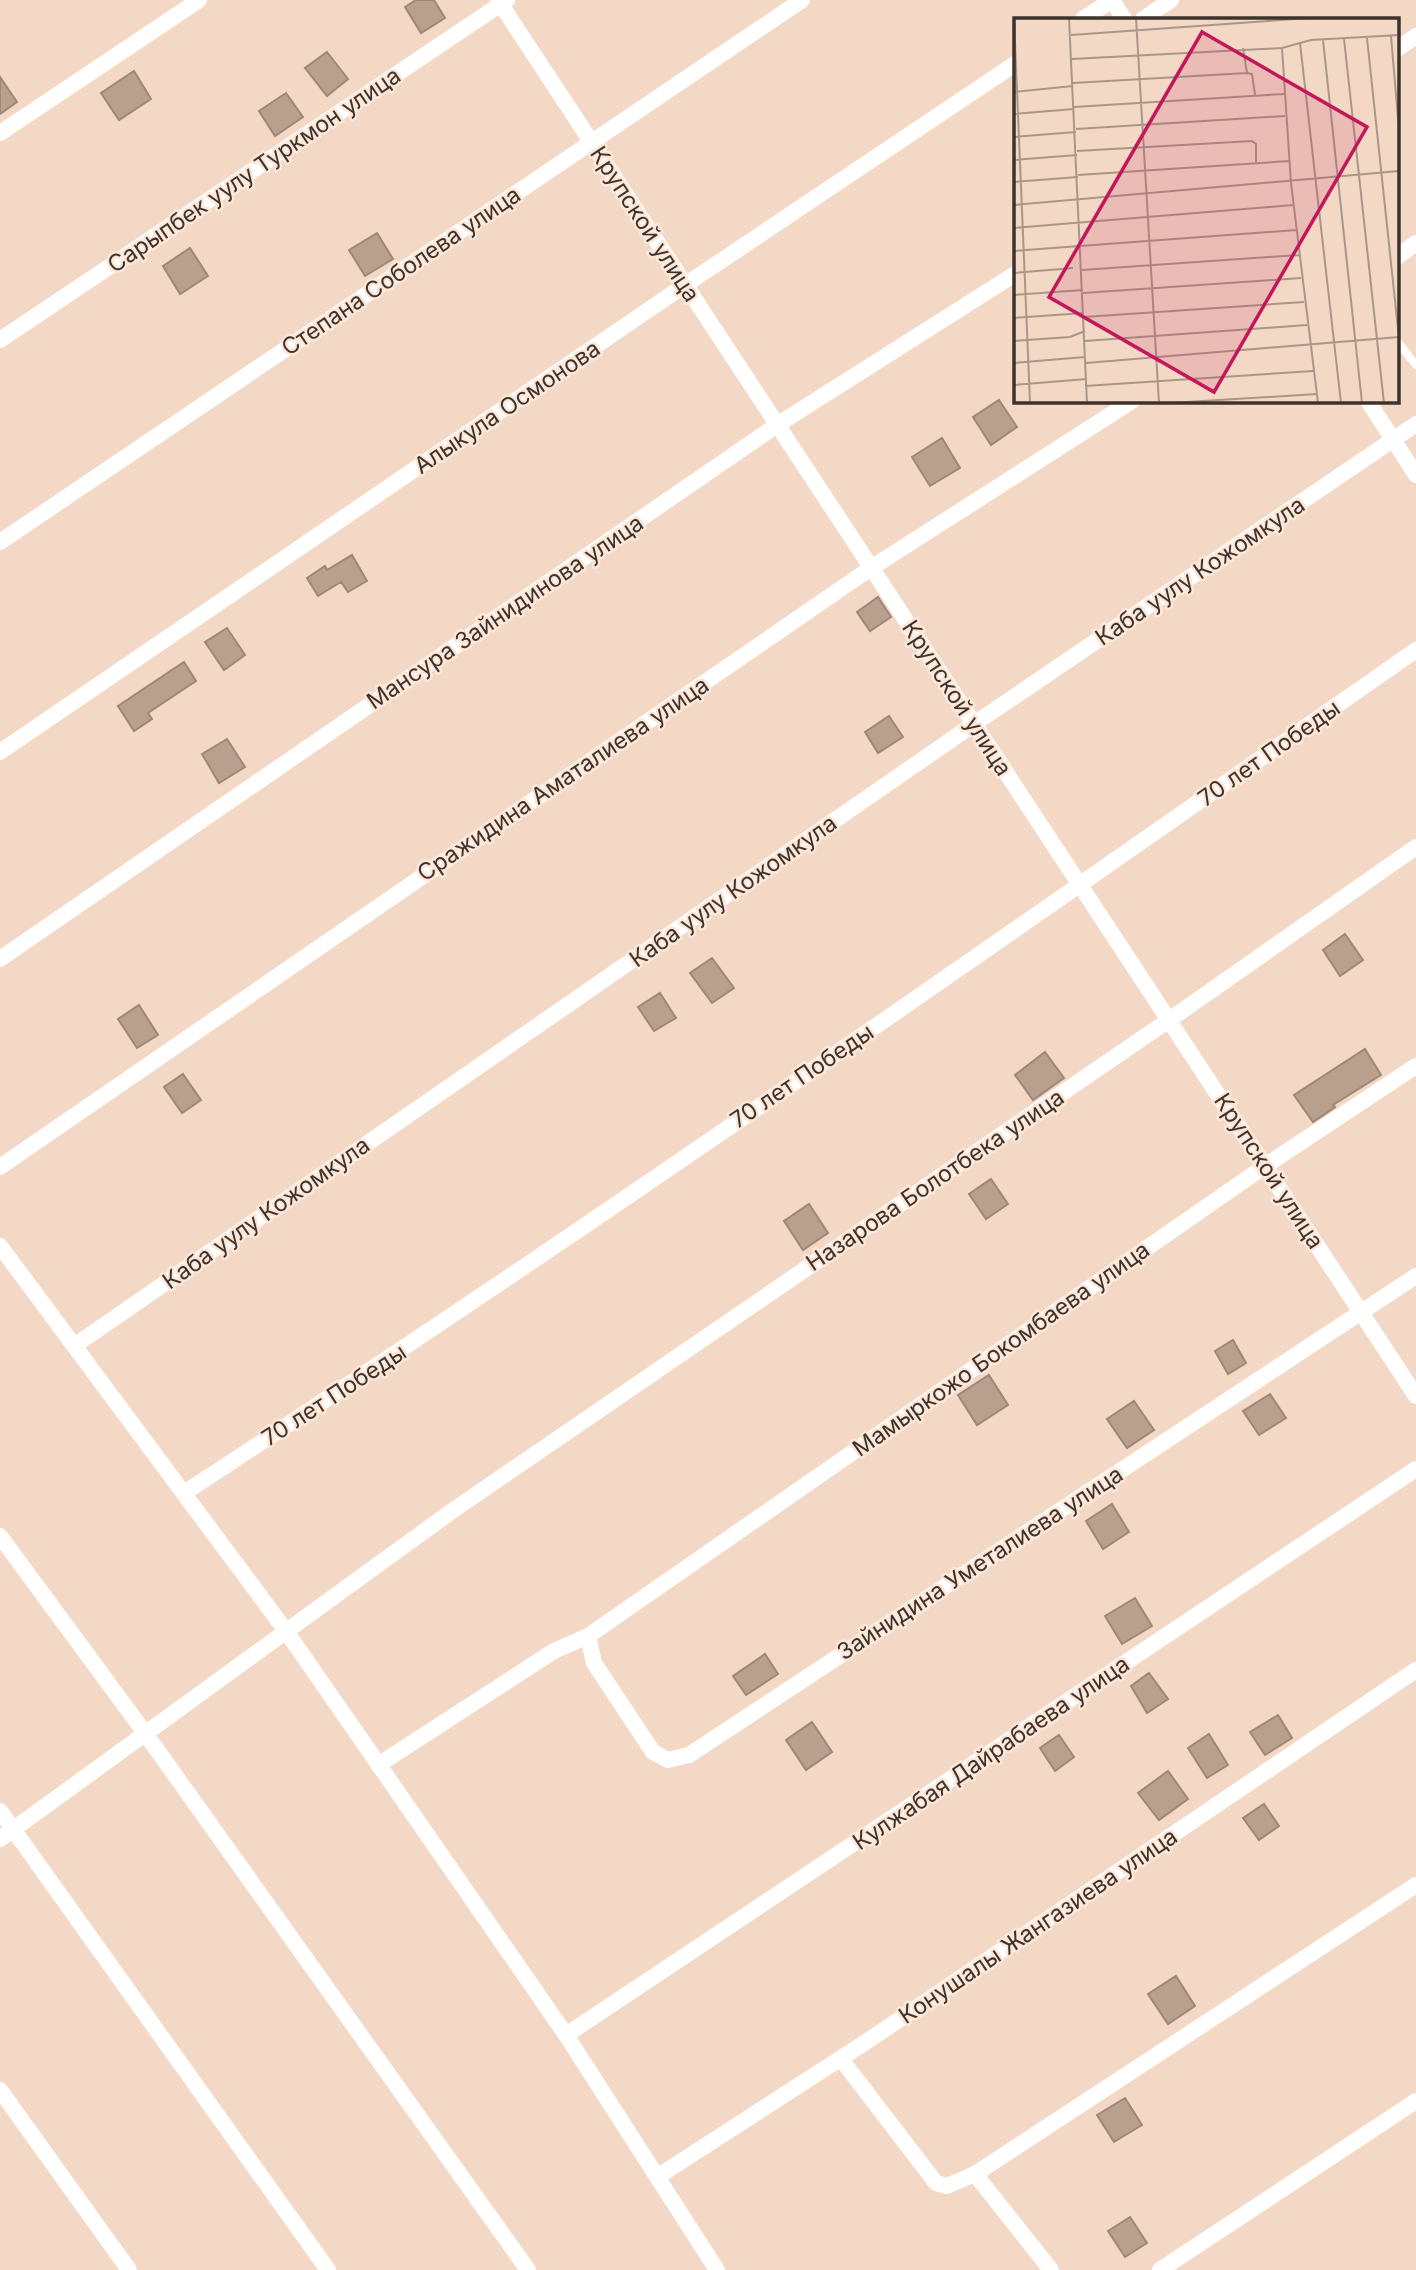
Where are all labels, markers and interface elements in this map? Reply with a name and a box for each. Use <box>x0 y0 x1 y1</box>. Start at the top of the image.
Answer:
inset map <box>1014 18 1398 402</box>
street label: Сарыпбек уулу Туркмон улица <box>102 61 406 279</box>
street label: Крупской улица <box>584 141 706 307</box>
street label: Степана Соболева улица <box>276 180 526 362</box>
street label: Алыкула Осмонова <box>409 334 605 480</box>
street label: Каба уулу Кожомкула <box>1090 490 1310 652</box>
street label: Мансура Зайнидинова улица <box>361 509 649 715</box>
street label: Крупской улица <box>896 615 1018 781</box>
street label: Сражидина Аматалиева улица <box>412 671 714 887</box>
street label: 70 лет Победы <box>1193 694 1345 812</box>
street label: Каба уулу Кожомкула <box>624 809 842 973</box>
street label: 70 лет Победы <box>725 1018 879 1134</box>
street label: Назарова Болотбека улица <box>801 1083 1069 1277</box>
street label: Крупской улица <box>1208 1088 1330 1254</box>
street label: Каба уулу Кожомкула <box>157 1131 375 1295</box>
street label: Мамыркожо Бокомбаева улица <box>847 1235 1155 1463</box>
street label: 70 лет Победы <box>256 1338 412 1452</box>
street label: Зайнидина Уметалиева улица <box>832 1460 1128 1666</box>
street label: Кулжабая Дайрабаева улица <box>848 1650 1134 1856</box>
street label: Конушалы Жангазиева улица <box>894 1822 1182 2030</box>

